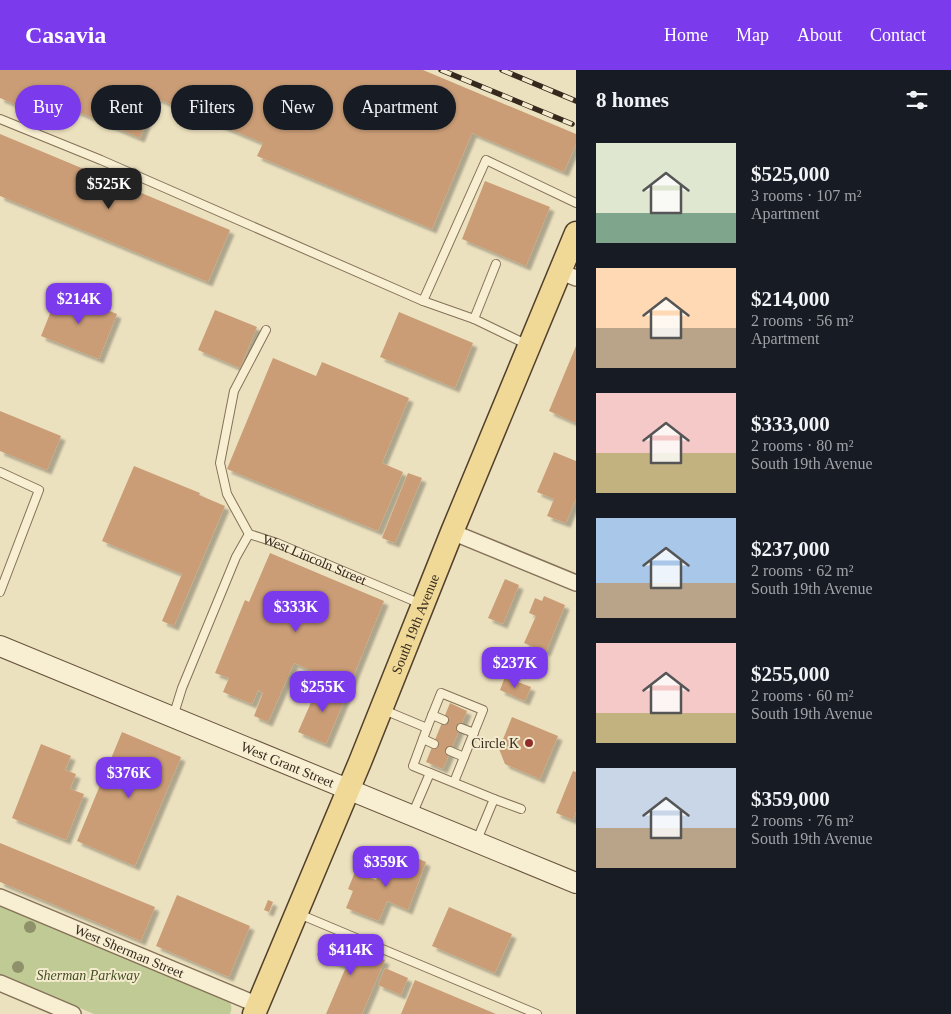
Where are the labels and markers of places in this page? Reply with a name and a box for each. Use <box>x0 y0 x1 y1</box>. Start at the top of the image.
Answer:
pin: $525K <box>74 168 144 210</box>
pin: $214K <box>44 282 114 325</box>
pin: $333K <box>261 590 331 633</box>
pin: $237K <box>480 646 550 689</box>
pin: $255K <box>288 670 358 713</box>
place label: Circle K <box>471 736 519 751</box>
marker: Circle K <box>523 737 535 749</box>
pin: $376K <box>94 756 164 799</box>
pin: $359K <box>351 846 421 888</box>
pin: $414K <box>316 934 386 976</box>

